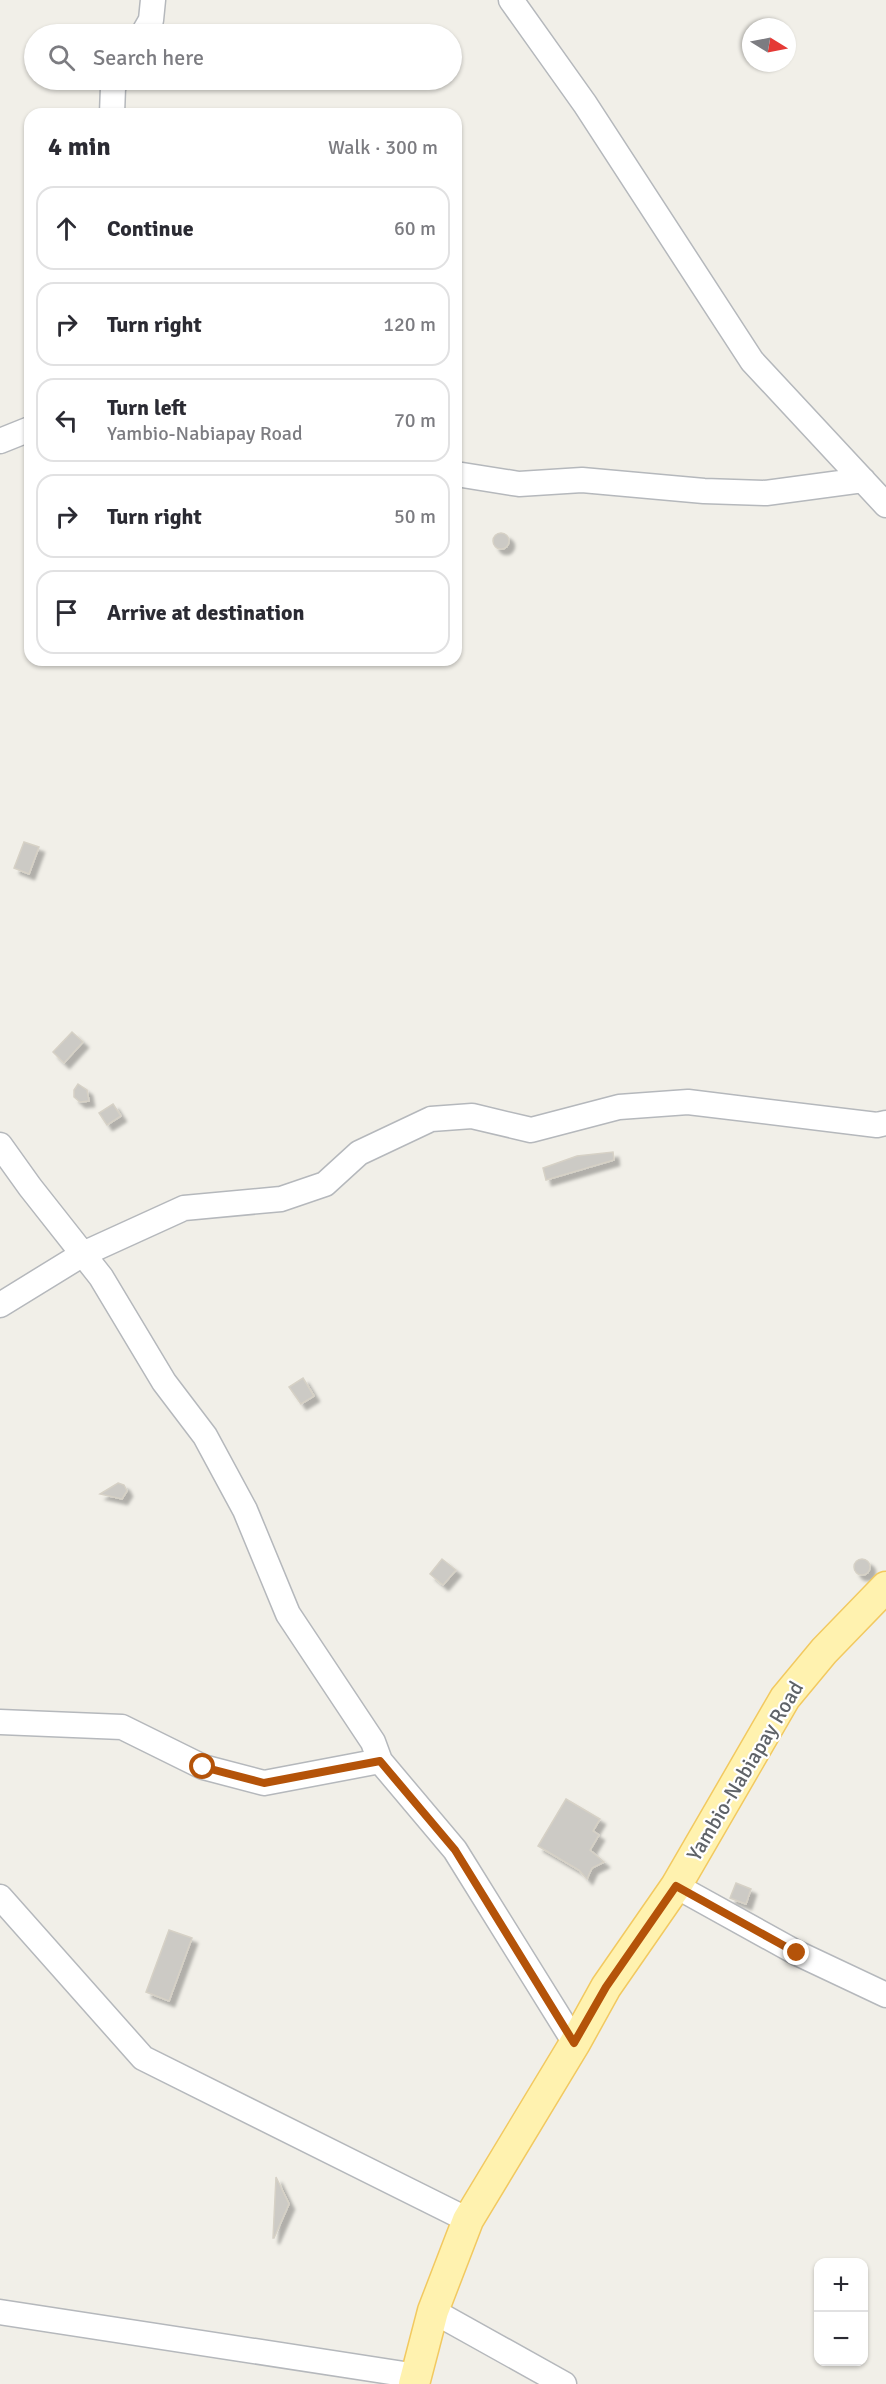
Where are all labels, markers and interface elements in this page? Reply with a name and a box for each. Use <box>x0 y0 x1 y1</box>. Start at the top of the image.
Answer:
north arrow <box>742 18 796 72</box>
search box <box>24 24 462 90</box>
icon: search <box>45 41 78 74</box>
text: Search here <box>93 44 204 71</box>
text: 4 min <box>48 131 111 163</box>
text: Walk · 300 m <box>328 135 438 160</box>
icon: ahead <box>50 212 83 245</box>
text: Continue <box>107 215 194 242</box>
text: 60 m <box>394 216 436 241</box>
icon: right <box>50 308 83 341</box>
text: Turn right <box>107 311 202 338</box>
text: 120 m <box>383 312 436 337</box>
text: Turn left <box>107 394 187 421</box>
icon: left <box>50 404 83 437</box>
text: 70 m <box>394 408 436 433</box>
text: Yambio-Nabiapay Road <box>107 421 302 446</box>
icon: right <box>50 500 83 533</box>
text: Turn right <box>107 503 202 530</box>
text: 50 m <box>394 504 436 529</box>
icon: arrive <box>50 596 83 629</box>
text: Arrive at destination <box>107 599 304 626</box>
street label: Yambio-Nabiapay Road <box>681 1676 809 1866</box>
route start <box>189 1753 215 1779</box>
route end <box>783 1939 809 1965</box>
map controls <box>814 2258 868 2366</box>
button: + <box>814 2258 868 2312</box>
button: − <box>814 2312 868 2366</box>

